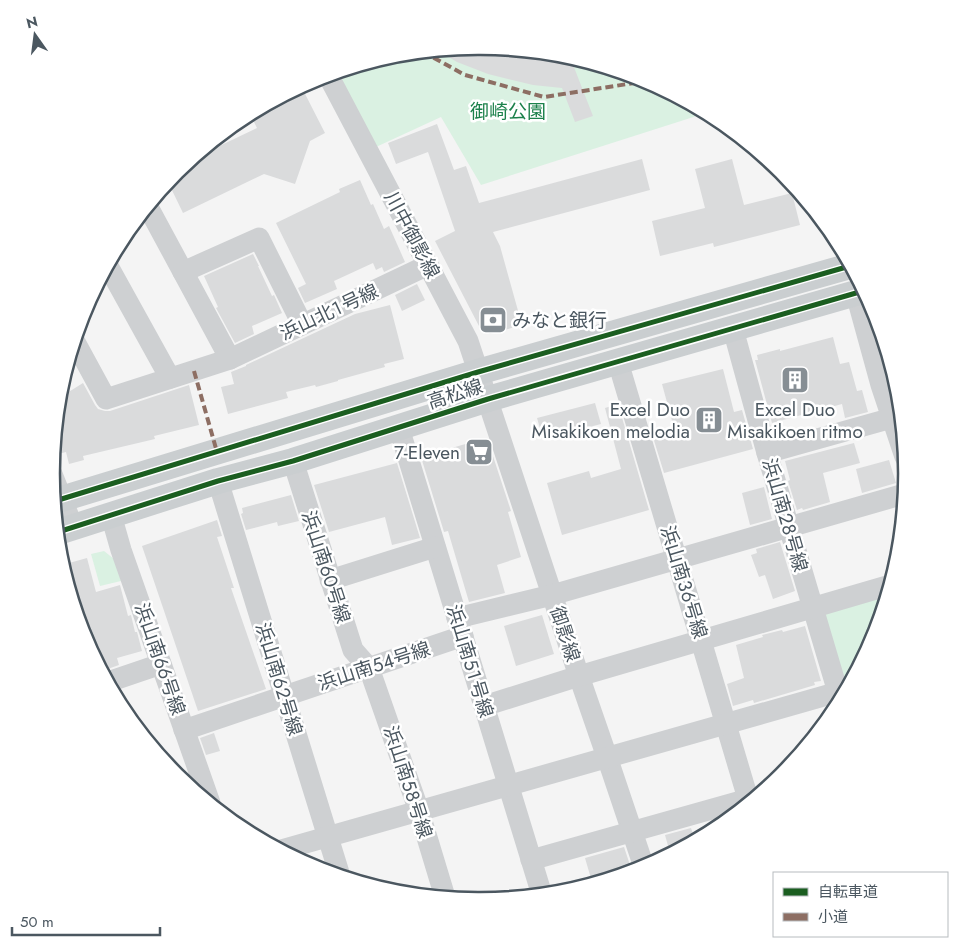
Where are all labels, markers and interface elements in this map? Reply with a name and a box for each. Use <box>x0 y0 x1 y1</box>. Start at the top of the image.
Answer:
north arrow <box>10 10 60 60</box>
text: N <box>24 11 40 33</box>
park label: 御崎公園 <box>470 98 546 125</box>
street label: 川中御影線 <box>378 187 446 283</box>
street label: 浜山北１号線 <box>275 277 383 347</box>
bank icon: みなと銀行 <box>478 305 508 335</box>
place label: みなと銀行 <box>512 307 607 334</box>
building icon: Excel Duo Misakikoen ritmo <box>780 365 810 395</box>
street label: 高松線 <box>424 372 486 416</box>
place label: Excel Duo Misakikoen melodia <box>531 396 690 445</box>
place label: Excel Duo Misakikoen ritmo <box>727 396 863 445</box>
building icon: Excel Duo Misakikoen melodia <box>694 405 724 435</box>
supermarket icon: 7-Eleven <box>464 437 494 467</box>
place label: 7-Eleven <box>394 439 460 466</box>
street label: 浜山南２８号線 <box>756 455 814 575</box>
street label: 浜山南６０号線 <box>295 507 357 627</box>
street label: 浜山南３６号線 <box>654 522 714 642</box>
street label: 浜山南６６号線 <box>128 599 192 719</box>
street label: 浜山南５１号線 <box>440 601 500 721</box>
street label: 御影線 <box>543 603 587 665</box>
street label: 浜山南６２号線 <box>249 619 309 739</box>
street label: 浜山南５４号線 <box>314 635 434 697</box>
street label: 浜山南５８号線 <box>377 722 439 842</box>
legend <box>773 872 948 937</box>
text: 自転車道 <box>818 881 878 903</box>
scale bar <box>12 904 160 936</box>
text: 小道 <box>818 906 848 928</box>
text: 50 m <box>20 911 54 933</box>

